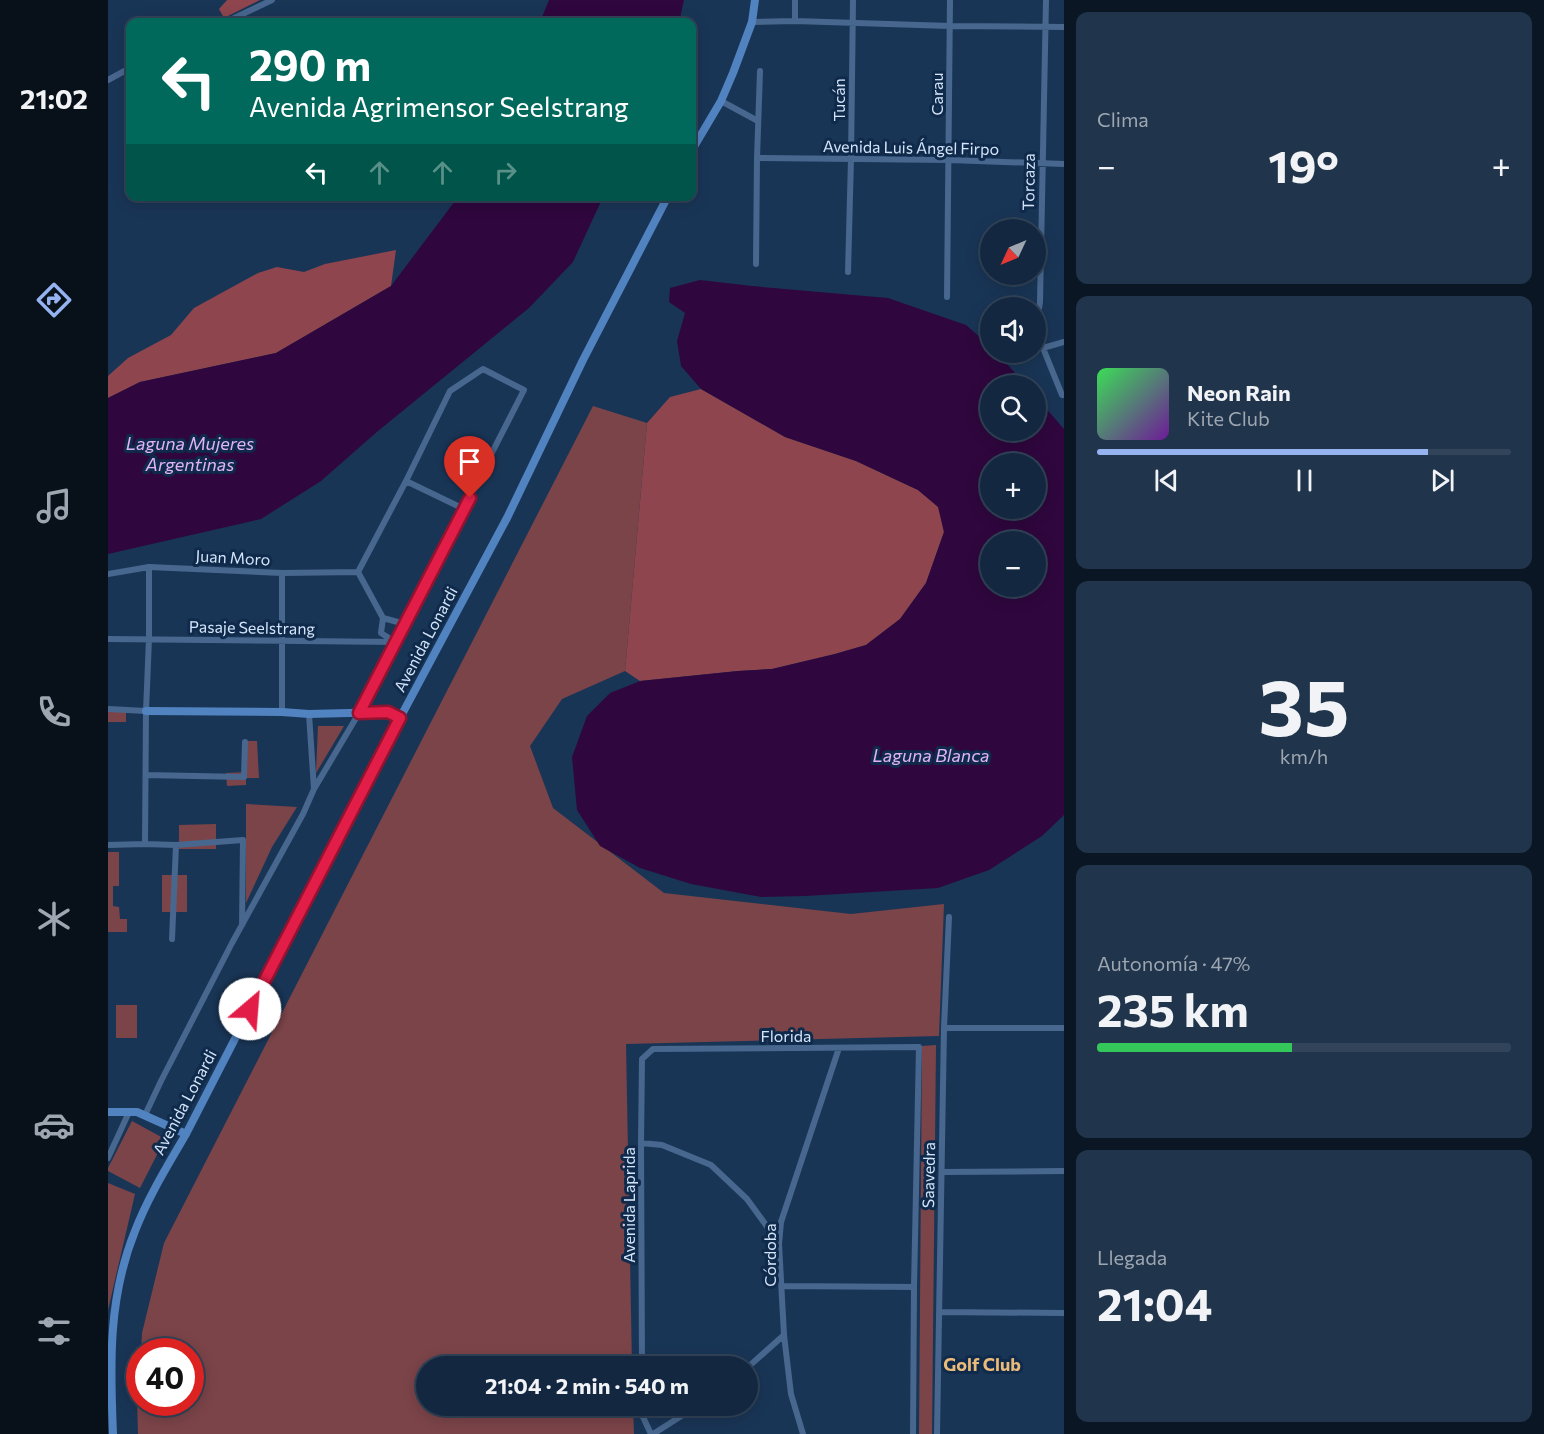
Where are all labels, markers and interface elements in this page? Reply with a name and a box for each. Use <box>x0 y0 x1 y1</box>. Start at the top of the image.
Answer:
text: 290 m <box>249 38 371 90</box>
icon: left <box>150 42 228 120</box>
street label: Carau <box>927 73 946 115</box>
street label: Tucán <box>829 78 848 122</box>
text: 21:02 <box>20 82 88 115</box>
text: Avenida Agrimensor Seelstrang <box>249 90 629 123</box>
text: Clima <box>1097 107 1149 131</box>
street label: Avenida Luis Ángel Firpo <box>823 136 999 158</box>
text: 19° <box>1268 137 1339 192</box>
text: − <box>1097 144 1116 185</box>
text: + <box>1492 144 1511 185</box>
street label: Torcaza <box>1018 153 1038 211</box>
icon: left <box>300 156 333 189</box>
icon: ahead <box>363 156 396 189</box>
icon: ahead <box>426 156 459 189</box>
icon: right <box>489 156 522 189</box>
north arrow <box>980 219 1046 285</box>
map controls <box>980 219 1046 597</box>
icon: directions <box>33 279 75 321</box>
button: sound <box>980 297 1046 363</box>
button: search <box>980 375 1046 441</box>
text: Neon Rain <box>1187 379 1291 406</box>
text: Kite Club <box>1187 406 1270 430</box>
water label: Laguna Mujeres Argentinas <box>126 432 254 475</box>
pin <box>444 436 495 498</box>
icon: arrive <box>453 445 486 478</box>
button: + <box>980 453 1046 519</box>
icon: previous <box>1150 464 1183 497</box>
icon: pause <box>1288 464 1321 497</box>
icon: next <box>1426 464 1459 497</box>
icon: music <box>33 485 75 527</box>
button: − <box>980 531 1046 597</box>
street label: Juan Moro <box>195 546 271 568</box>
street label: Avenida Lonardi <box>389 583 461 695</box>
street label: Pasaje Seelstrang <box>189 616 316 638</box>
text: 35 <box>1259 657 1349 752</box>
icon: phone <box>33 691 75 733</box>
water label: Laguna Blanca <box>873 744 989 766</box>
text: km/h <box>1280 744 1328 768</box>
icon: climate <box>33 898 75 940</box>
text: Autonomía · 47% <box>1097 951 1250 975</box>
position arrow <box>218 977 282 1041</box>
text: 235 km <box>1097 981 1249 1036</box>
street label: Florida <box>761 1026 811 1045</box>
street label: Avenida Lonardi <box>148 1046 220 1158</box>
icon: car <box>33 1104 75 1146</box>
street label: Saavedra <box>918 1142 938 1208</box>
street label: Avenida Laprida <box>619 1147 638 1263</box>
street label: Córdoba <box>760 1223 779 1287</box>
text: Llegada <box>1097 1245 1167 1269</box>
text: 21:04 <box>1097 1275 1212 1330</box>
icon: filters <box>33 1310 75 1352</box>
speed limit sign: 40 <box>126 1338 204 1416</box>
district label: Golf Club <box>943 1353 1021 1375</box>
text: 21:04 · 2 min · 540 m <box>485 1372 689 1399</box>

